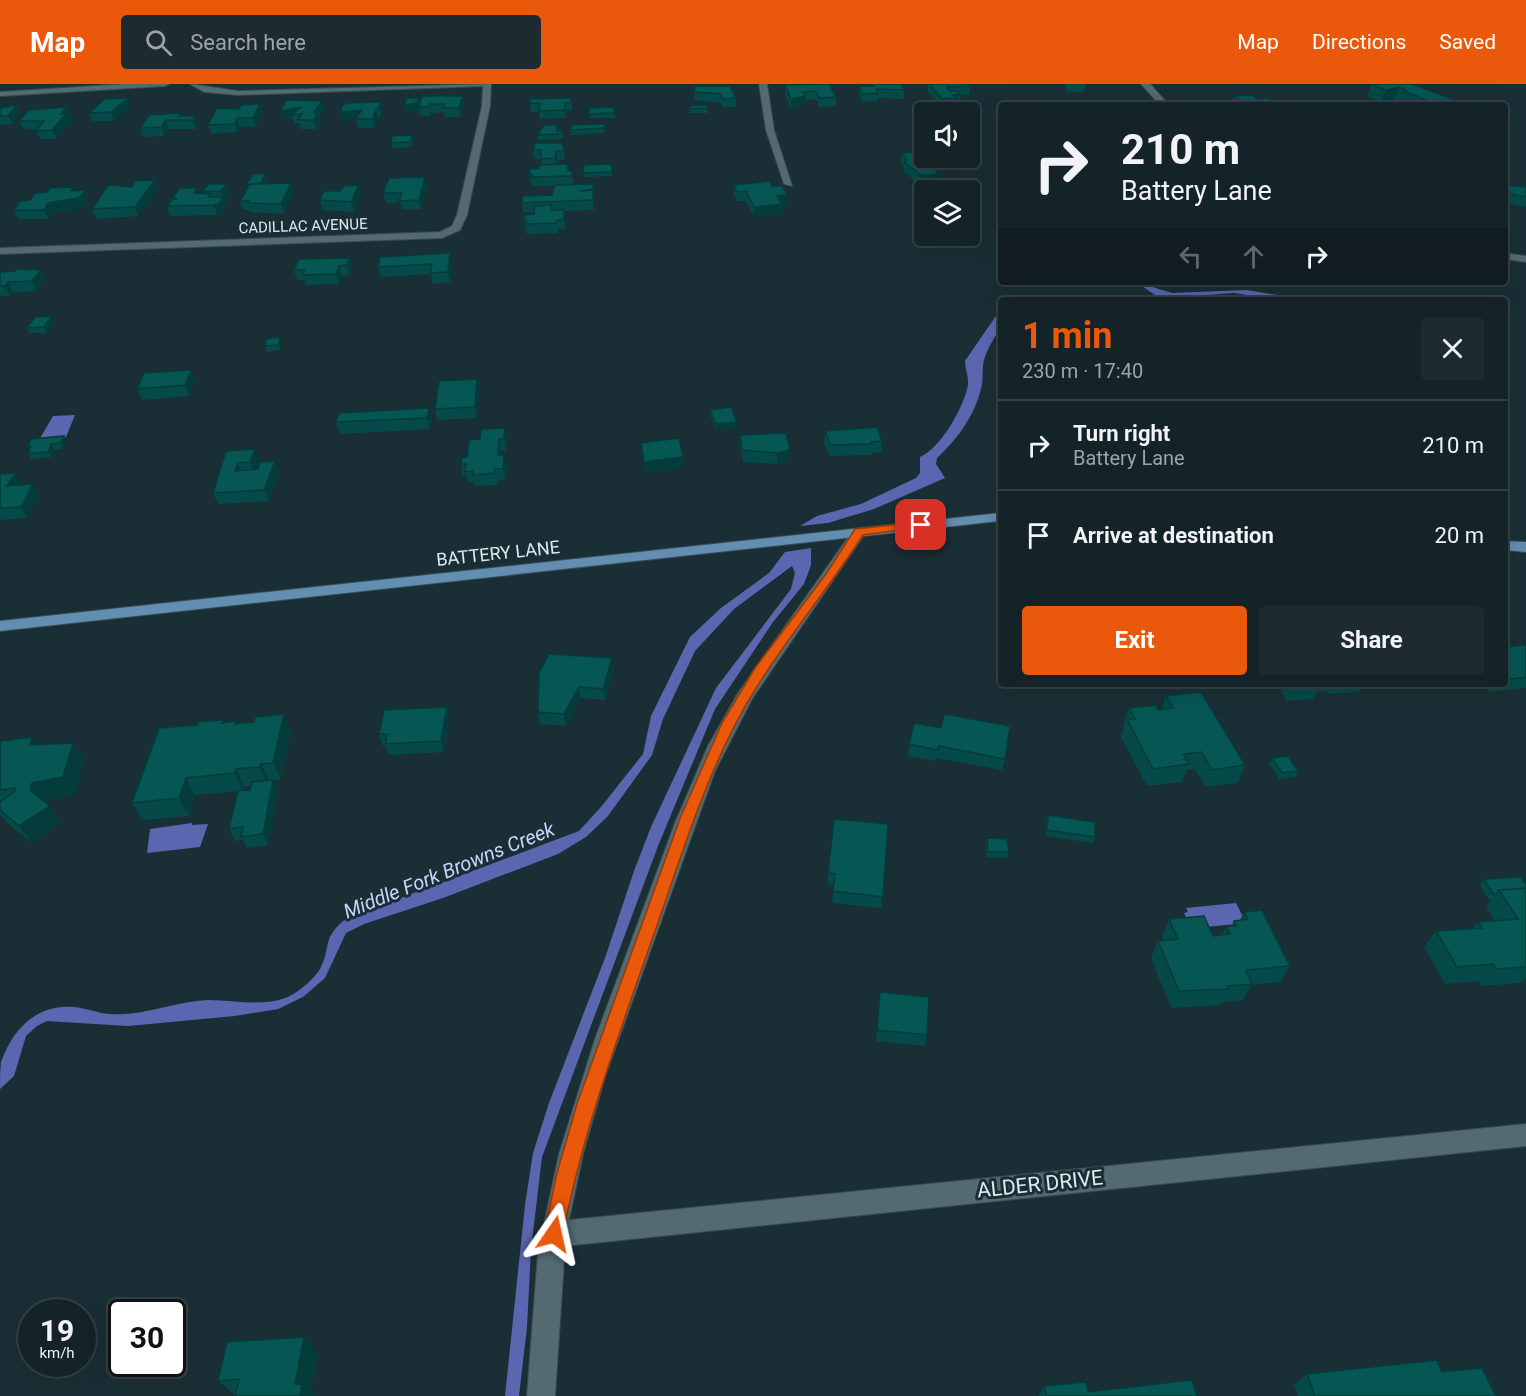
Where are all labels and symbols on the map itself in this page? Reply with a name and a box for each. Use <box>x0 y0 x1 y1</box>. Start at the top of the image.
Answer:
street label: CADILLAC AVENUE <box>238 215 368 237</box>
pin <box>895 499 946 550</box>
street label: BATTERY LANE <box>435 536 561 570</box>
water label: Middle Fork Browns Creek <box>340 816 559 923</box>
street label: ALDER DRIVE <box>976 1165 1104 1203</box>
position arrow <box>522 1202 586 1266</box>
speed limit sign: 30 <box>108 1299 186 1377</box>

